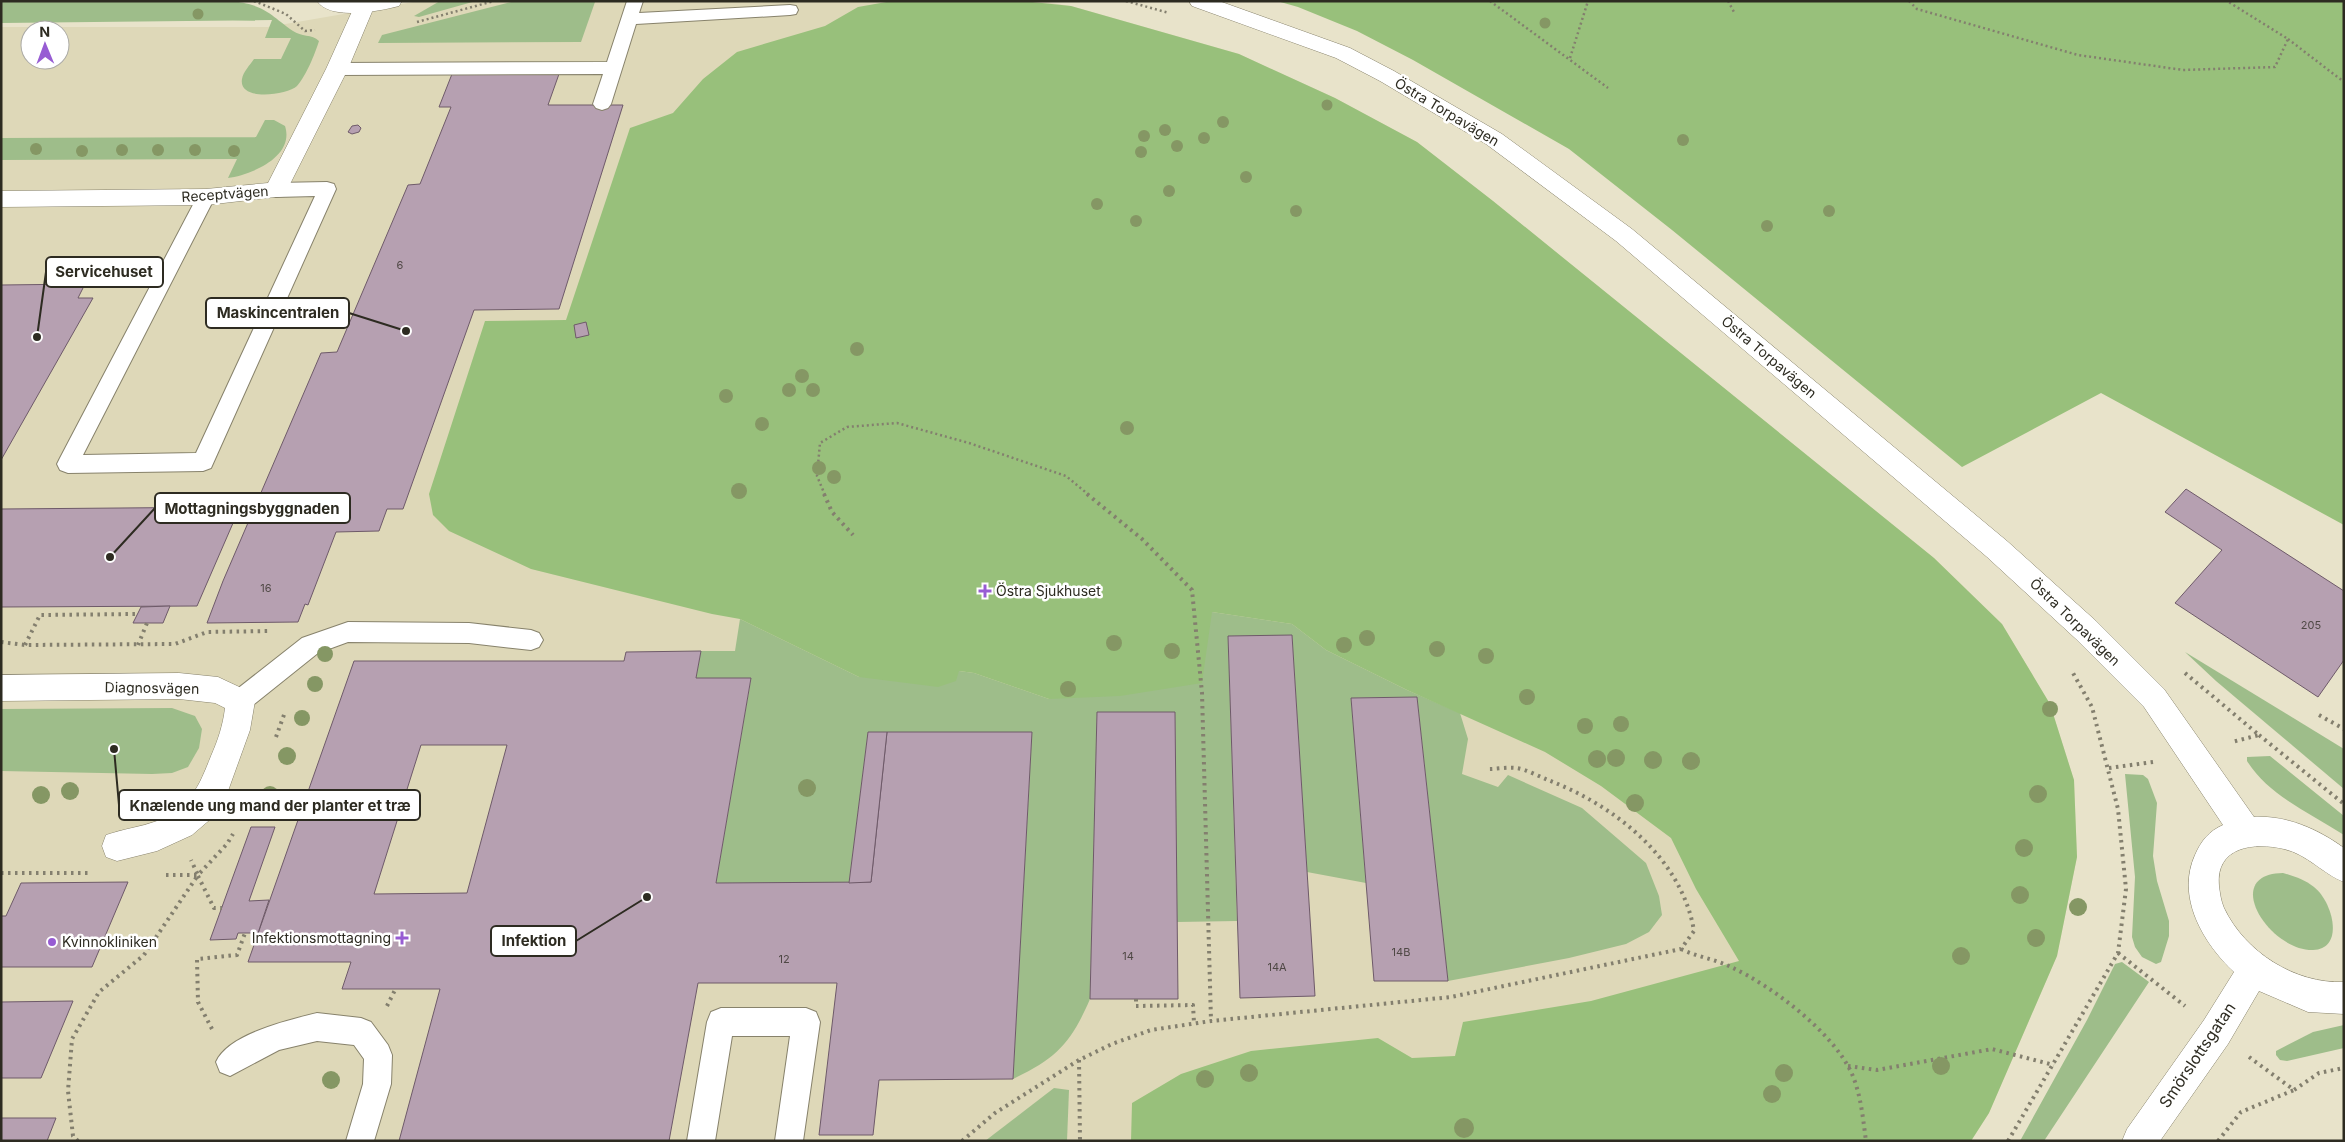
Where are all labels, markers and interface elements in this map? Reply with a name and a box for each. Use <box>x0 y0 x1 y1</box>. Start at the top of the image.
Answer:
north arrow <box>20 20 70 70</box>
text: N <box>39 23 50 40</box>
street label: Östra Torpavägen <box>1392 74 1502 149</box>
street label: Receptvägen <box>181 182 269 205</box>
callout: Servicehuset <box>46 257 163 287</box>
house number: 6 <box>397 258 404 272</box>
text: Servicehuset <box>55 262 153 281</box>
callout: Maskincentralen <box>206 298 349 328</box>
text: Maskincentralen <box>217 303 339 322</box>
street label: Östra Torpavägen <box>1718 312 1820 401</box>
callout: Mottagningsbyggnaden <box>155 493 350 523</box>
text: Mottagningsbyggnaden <box>164 499 340 518</box>
street label: Östra Torpavägen <box>2027 574 2124 669</box>
house number: 16 <box>260 581 272 595</box>
place label: Östra Sjukhuset <box>996 582 1101 599</box>
marker: Östra Sjukhuset <box>978 584 992 598</box>
house number: 205 <box>2301 618 2321 632</box>
street label: Diagnosvägen <box>105 678 199 697</box>
callout: Knælende ung mand der planter et træ <box>119 790 420 820</box>
text: Knælende ung mand der planter et træ <box>129 796 411 815</box>
callout: Infektion <box>491 926 576 956</box>
place label: Infektionsmottagning <box>252 929 391 946</box>
marker: Infektionsmottagning <box>395 931 409 945</box>
text: Infektion <box>502 931 566 950</box>
place label: Kvinnokliniken <box>62 933 157 950</box>
marker: Kvinnokliniken <box>46 936 58 948</box>
house number: 14B <box>1392 945 1410 959</box>
house number: 14 <box>1122 949 1134 963</box>
house number: 12 <box>778 952 790 966</box>
house number: 14A <box>1267 960 1287 974</box>
street label: Smörslottsgatan <box>2154 999 2240 1111</box>

